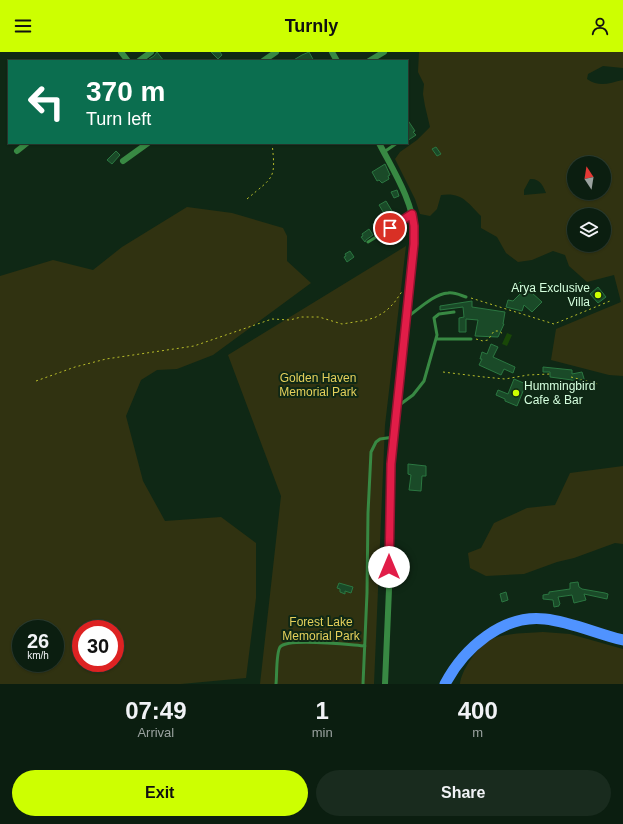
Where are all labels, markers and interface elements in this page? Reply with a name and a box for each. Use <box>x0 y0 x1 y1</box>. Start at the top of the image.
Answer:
icon: menu <box>12 15 34 37</box>
icon: person <box>589 15 611 37</box>
text: Turnly <box>285 16 338 36</box>
icon: left <box>20 76 72 128</box>
text: 370 m <box>86 76 165 107</box>
text: Turn left <box>86 109 151 129</box>
north arrow <box>567 156 611 200</box>
map controls <box>567 156 611 252</box>
button: layers <box>567 208 611 252</box>
pin <box>373 211 407 245</box>
icon: arrive <box>379 217 401 239</box>
place label: Arya Exclusive Villa <box>511 281 590 309</box>
marker: Arya Exclusive Villa <box>593 290 603 300</box>
park label: Golden Haven Memorial Park <box>279 371 358 399</box>
place label: Hummingbird Cafe & Bar <box>524 379 595 407</box>
marker: Hummingbird Cafe & Bar <box>511 388 521 398</box>
position arrow <box>368 546 410 588</box>
park label: Forest Lake Memorial Park <box>282 615 361 643</box>
speed limit sign: 30 <box>72 620 124 672</box>
text: 26 <box>27 630 49 652</box>
text: km/h <box>27 650 49 661</box>
text: 07:49 <box>125 697 187 724</box>
text: 1 <box>315 697 329 724</box>
text: 400 <box>458 697 498 724</box>
text: Arrival <box>137 725 174 740</box>
text: min <box>312 725 333 740</box>
text: m <box>472 725 483 740</box>
button: Exit <box>12 770 308 816</box>
button: Share <box>316 770 611 816</box>

